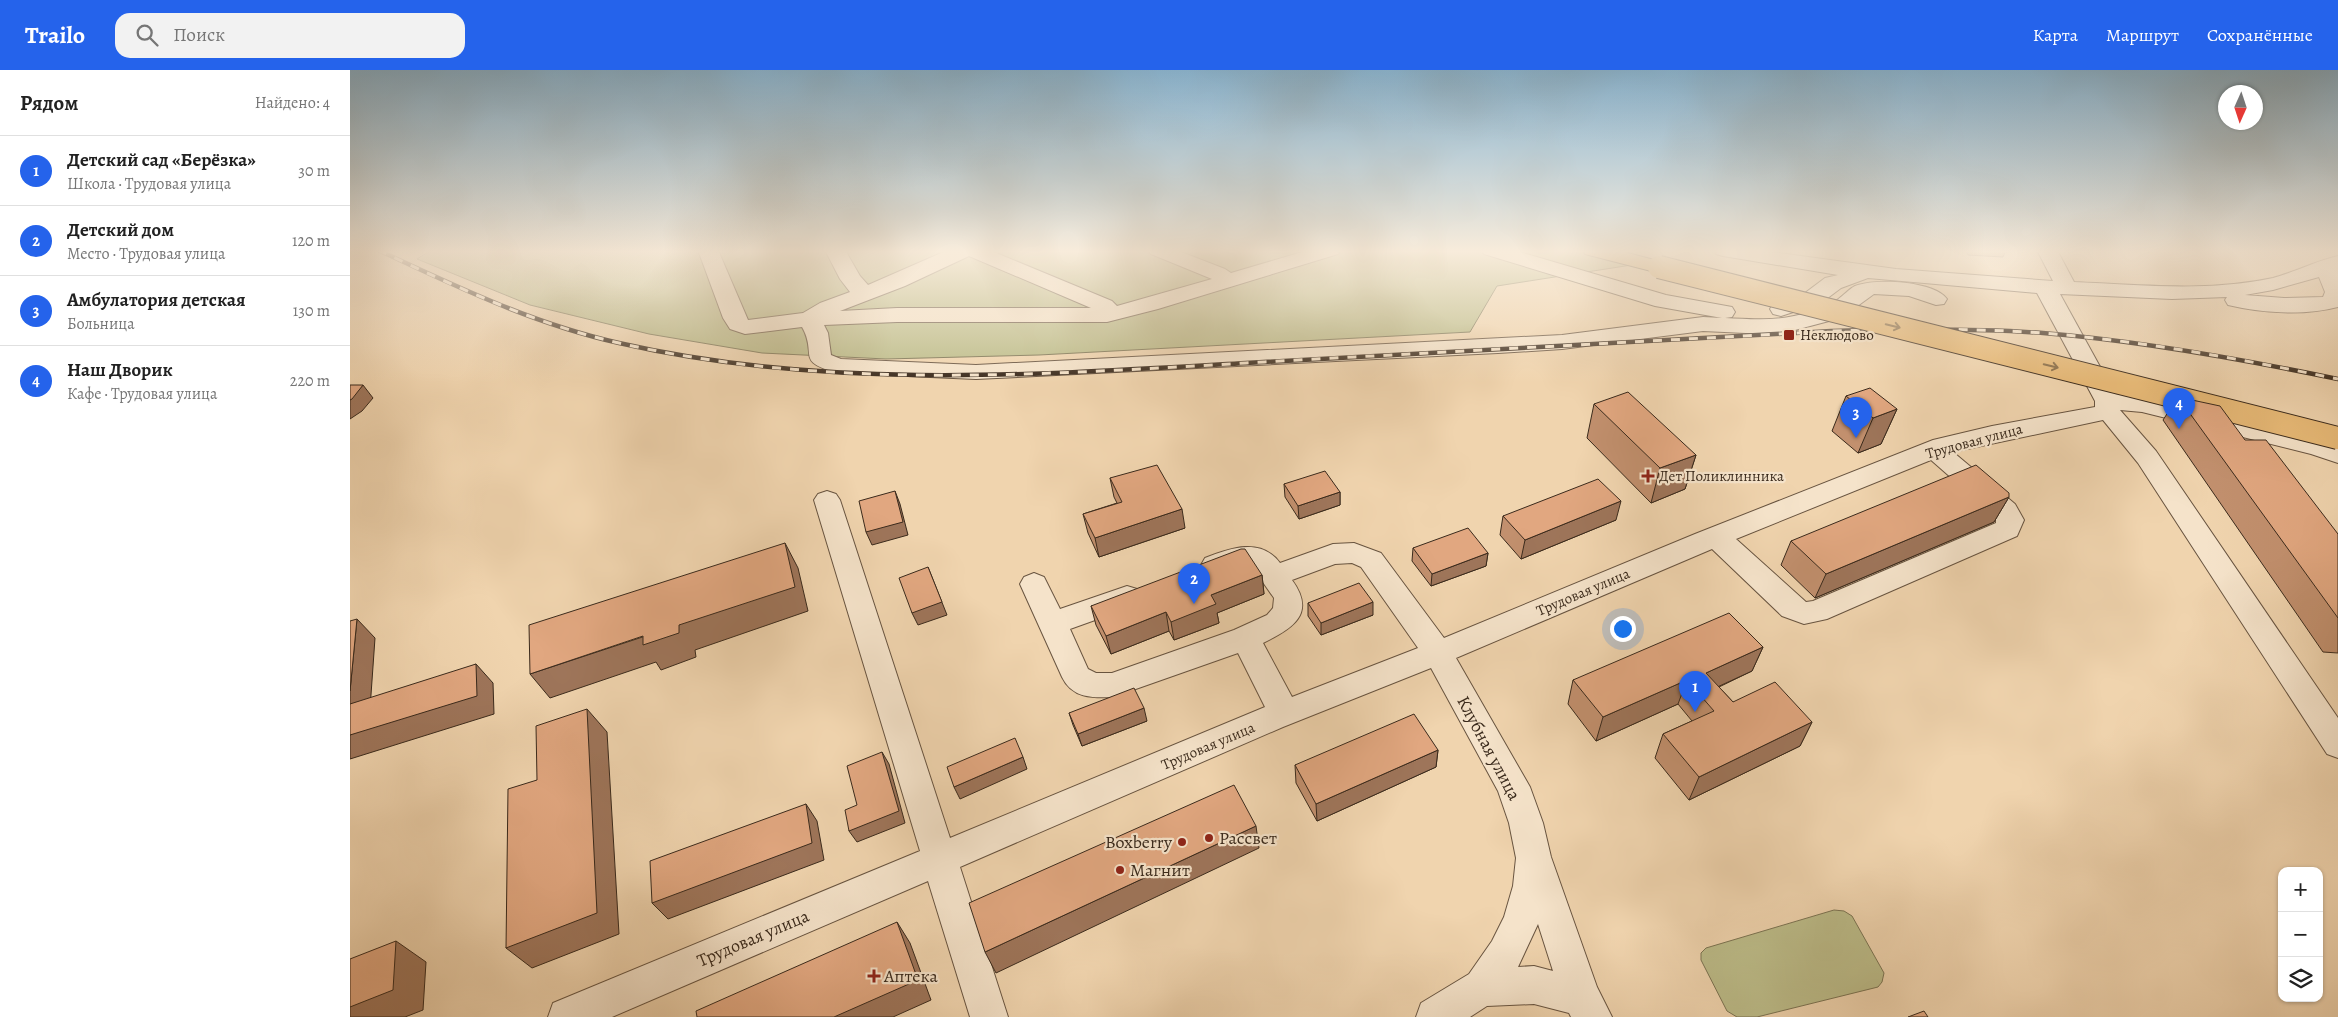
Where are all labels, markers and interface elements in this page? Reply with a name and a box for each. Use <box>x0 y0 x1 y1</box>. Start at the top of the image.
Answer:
search box <box>115 13 465 58</box>
text: Trailo <box>25 19 85 51</box>
icon: search <box>133 21 161 49</box>
text: Поиск <box>173 22 225 48</box>
text: Карта <box>2033 23 2078 47</box>
text: Маршрут <box>2106 23 2179 47</box>
text: Сохранённые <box>2207 23 2313 47</box>
north arrow <box>2218 85 2263 130</box>
text: Рядом <box>20 89 78 117</box>
text: Найдено: 4 <box>255 92 330 114</box>
text: Детский сад «Берёзка» <box>67 147 256 173</box>
text: 1 <box>33 160 39 182</box>
text: 30 m <box>298 160 330 182</box>
text: Школа · Трудовая улица <box>67 173 231 195</box>
text: Детский дом <box>67 217 174 243</box>
text: 2 <box>32 230 40 252</box>
text: 120 m <box>292 230 330 252</box>
text: Место · Трудовая улица <box>67 243 226 265</box>
text: Амбулатория детская <box>67 287 246 313</box>
text: 3 <box>33 300 39 322</box>
text: 130 m <box>293 300 330 322</box>
text: Больница <box>67 313 135 335</box>
one-way arrow <box>1885 322 1901 331</box>
place label: Неклюдово <box>1800 325 1874 345</box>
marker: Неклюдово <box>1782 328 1796 342</box>
text: Наш Дворик <box>67 357 173 383</box>
one-way arrow <box>2042 361 2058 371</box>
text: 4 <box>32 370 40 392</box>
text: 220 m <box>290 370 330 392</box>
text: Кафе · Трудовая улица <box>67 383 217 405</box>
pin: 4 <box>2163 388 2195 429</box>
pin: 3 <box>1840 397 1872 438</box>
street label: Трудовая улица <box>1923 418 2025 464</box>
place label: Дет Поликлинника <box>1659 466 1784 486</box>
marker: Дет Поликлинника <box>1641 469 1655 483</box>
pin: 2 <box>1178 563 1210 604</box>
street label: Трудовая улица <box>1533 563 1633 621</box>
your location <box>1610 616 1636 642</box>
pin: 1 <box>1679 671 1711 712</box>
street label: Клубная улица <box>1451 692 1527 805</box>
street label: Трудовая улица <box>1158 717 1258 775</box>
place label: Рассвет <box>1219 826 1277 850</box>
place label: Boxberry <box>1105 830 1173 854</box>
marker: Рассвет <box>1203 832 1215 844</box>
marker: Boxberry <box>1176 836 1188 848</box>
place label: Магнит <box>1130 858 1190 882</box>
marker: Магнит <box>1114 864 1126 876</box>
map controls <box>2278 867 2323 1002</box>
button: + <box>2278 867 2323 912</box>
street label: Трудовая улица <box>693 903 813 972</box>
button: − <box>2278 912 2323 957</box>
button: layers <box>2278 957 2323 1002</box>
place label: Аптека <box>883 964 939 988</box>
marker: Аптека <box>868 970 880 982</box>

